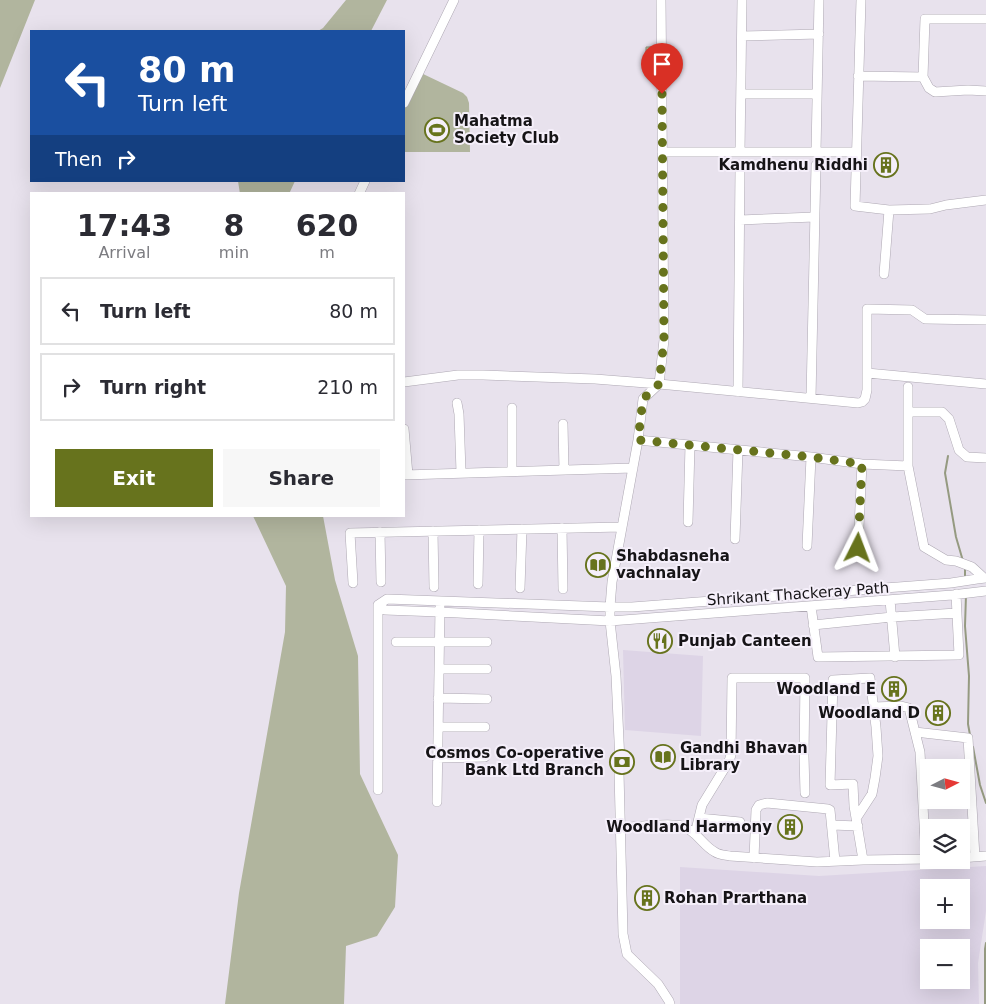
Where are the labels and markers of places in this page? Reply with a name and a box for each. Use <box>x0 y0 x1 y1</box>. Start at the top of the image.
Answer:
pin <box>641 43 683 94</box>
place label: Mahatma Society Club <box>454 112 559 147</box>
sports icon: Mahatma Society Club <box>424 117 450 143</box>
building icon: Kamdhenu Riddhi <box>873 152 899 178</box>
place label: Kamdhenu Riddhi <box>718 156 868 174</box>
place label: Shabdasneha vachnalay <box>616 547 730 582</box>
library icon: Shabdasneha vachnalay <box>585 552 611 578</box>
restaurant icon: Punjab Canteen <box>647 628 673 654</box>
place label: Punjab Canteen <box>678 632 812 650</box>
building icon: Woodland E <box>881 676 907 702</box>
place label: Woodland E <box>776 680 876 698</box>
building icon: Woodland D <box>925 700 951 726</box>
place label: Woodland D <box>818 704 920 722</box>
place label: Gandhi Bhavan Library <box>680 739 808 774</box>
place label: Cosmos Co-operative Bank Ltd Branch <box>425 744 604 779</box>
library icon: Gandhi Bhavan Library <box>650 744 676 770</box>
bank icon: Cosmos Co-operative Bank Ltd Branch <box>609 749 635 775</box>
building icon: Woodland Harmony <box>777 814 803 840</box>
place label: Woodland Harmony <box>606 818 772 836</box>
building icon: Rohan Prarthana <box>634 885 660 911</box>
place label: Rohan Prarthana <box>664 889 807 907</box>

